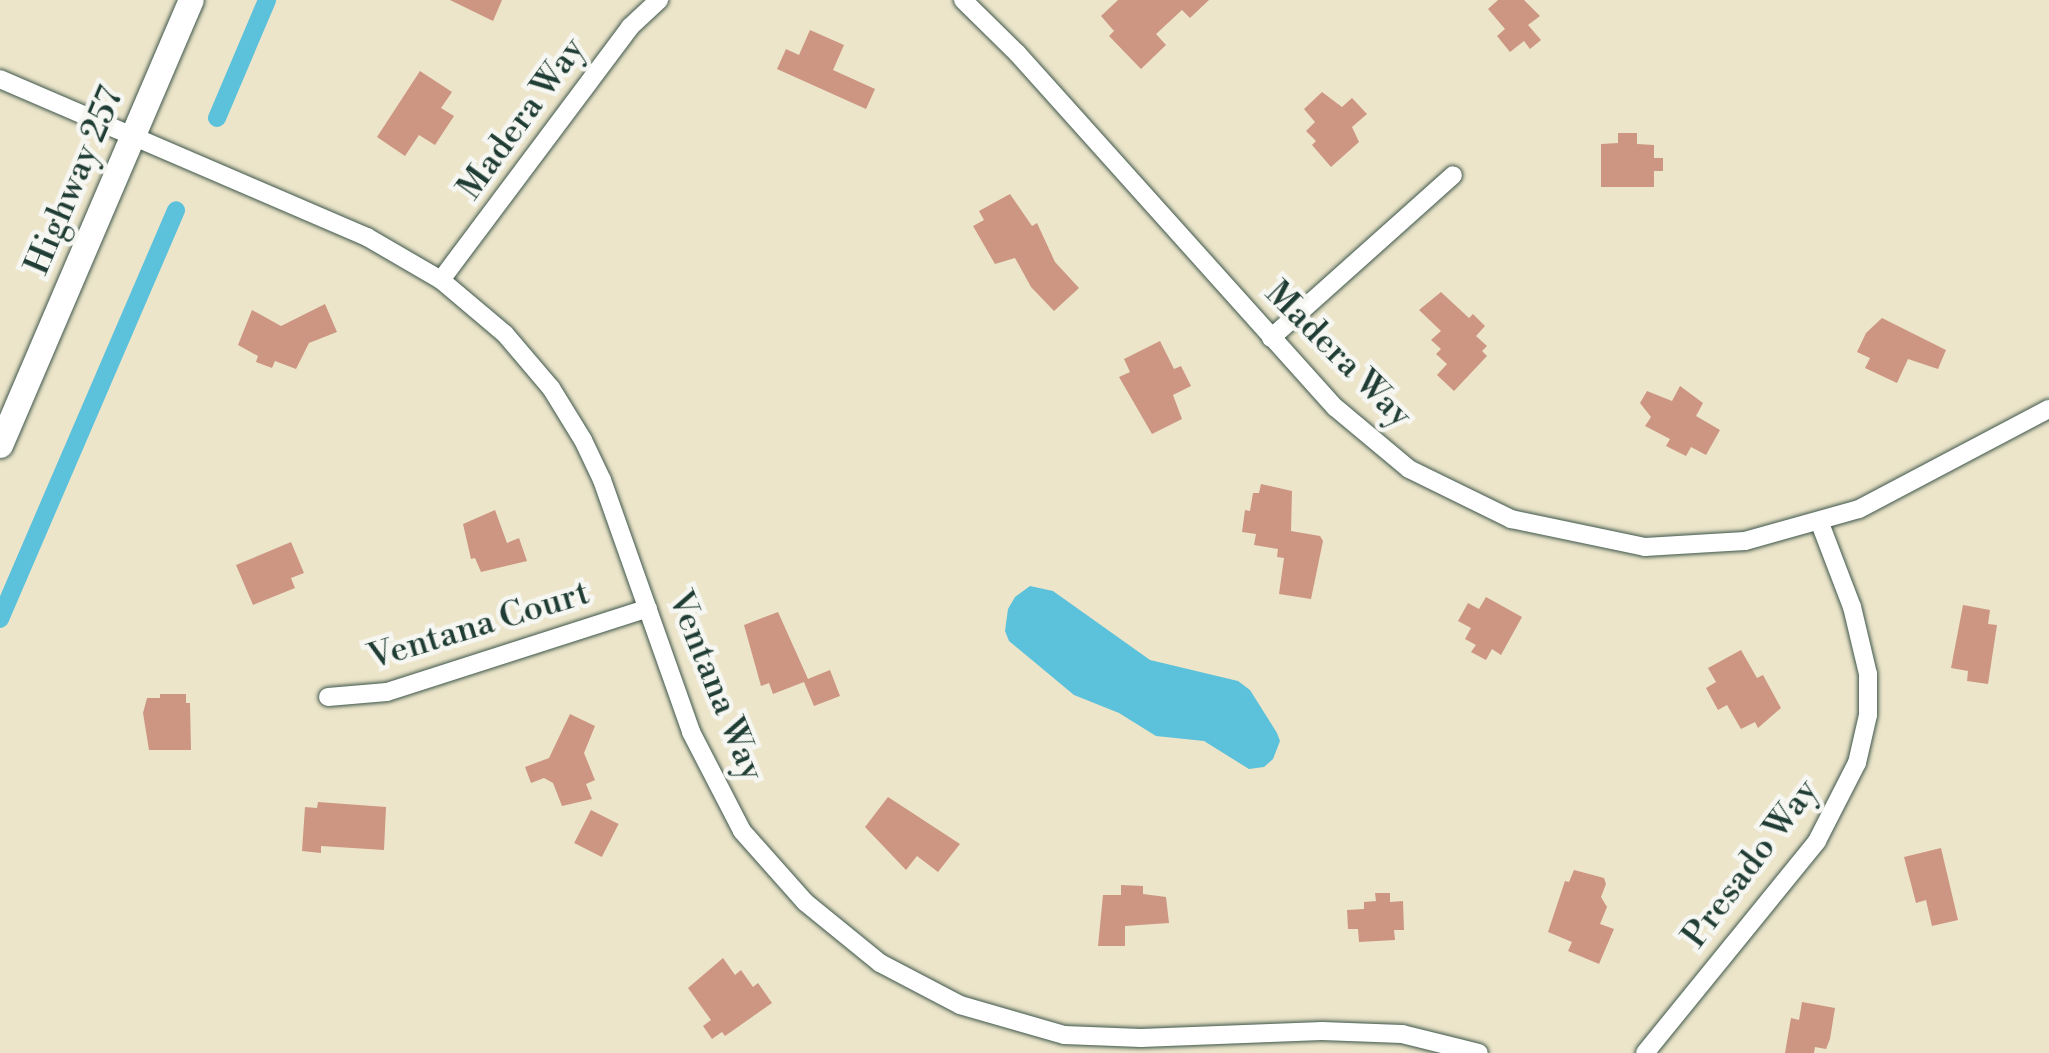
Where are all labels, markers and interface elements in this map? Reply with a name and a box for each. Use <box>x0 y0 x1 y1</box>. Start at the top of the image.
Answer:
street label: Madera Way <box>449 30 595 208</box>
street label: Highway 257 <box>17 81 133 281</box>
street label: Madera Way <box>1256 273 1420 437</box>
street label: Ventana Court <box>363 572 595 680</box>
street label: Ventana Way <box>658 585 772 787</box>
street label: Presado Way <box>1674 771 1828 957</box>

